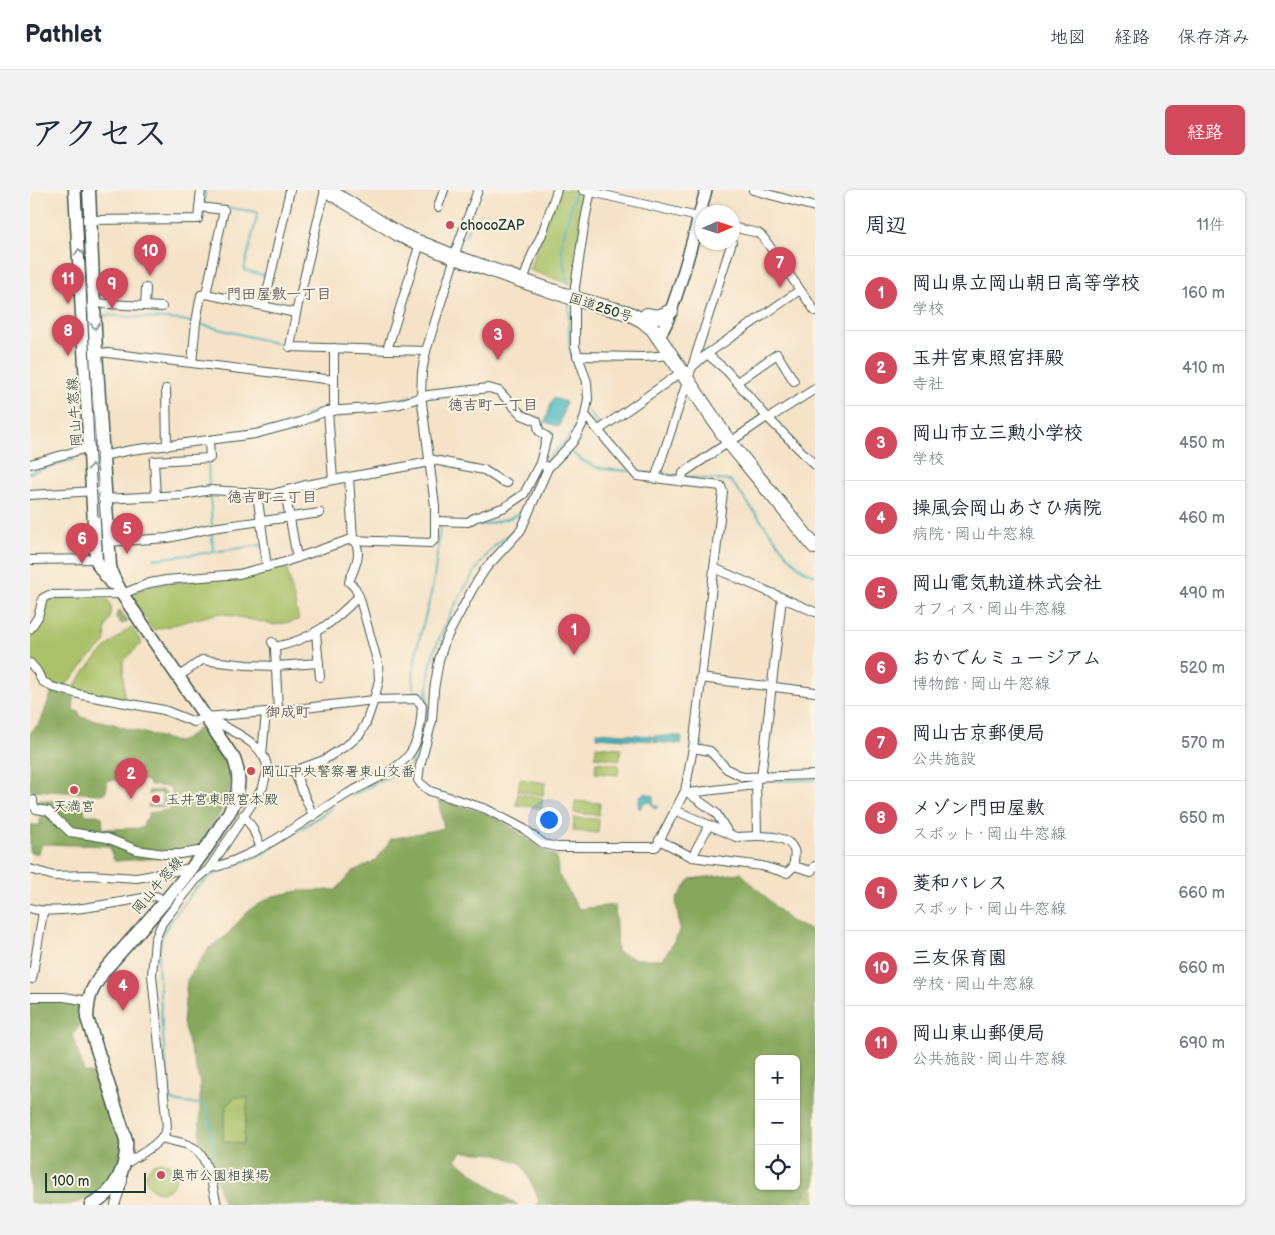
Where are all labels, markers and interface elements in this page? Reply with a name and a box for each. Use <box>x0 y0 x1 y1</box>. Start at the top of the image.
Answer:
text: Pathlet <box>25 20 102 49</box>
text: 地図 <box>1050 27 1086 48</box>
text: 経路 <box>1114 27 1150 48</box>
text: 保存済み <box>1178 27 1250 48</box>
button: 経路 <box>1165 105 1245 155</box>
text: アクセス <box>30 113 168 156</box>
north arrow <box>695 205 740 250</box>
text: 周辺 <box>865 213 907 238</box>
text: 11件 <box>1197 216 1225 235</box>
place label: chocoZAP <box>460 217 525 234</box>
marker: chocoZAP <box>444 219 456 231</box>
pin: 10 <box>134 235 166 276</box>
pin: 7 <box>764 247 796 288</box>
one-way arrow <box>73 248 84 256</box>
pin: 11 <box>52 263 84 304</box>
pin: 9 <box>96 268 128 309</box>
text: 岡山県立岡山朝日高等学校 <box>912 272 1140 295</box>
text: 1 <box>878 284 884 303</box>
text: 160 m <box>1182 284 1225 303</box>
district label: 門田屋敷一丁目 <box>226 285 332 304</box>
street label: 国道250号 <box>567 289 635 326</box>
text: 学校 <box>912 300 944 319</box>
pin: 8 <box>52 315 84 356</box>
pin: 3 <box>482 319 514 360</box>
one-way arrow <box>89 322 100 330</box>
text: 玉井宮東照宮拝殿 <box>912 347 1064 370</box>
text: 2 <box>876 359 886 378</box>
text: 410 m <box>1182 359 1225 378</box>
text: 寺社 <box>912 375 944 394</box>
street label: 岡山牛窓線 <box>64 376 85 447</box>
district label: 徳吉町一丁目 <box>448 396 538 415</box>
text: 岡山市立三勲小学校 <box>912 422 1083 445</box>
text: 3 <box>876 434 886 453</box>
text: 450 m <box>1179 434 1225 453</box>
text: 学校 <box>912 450 944 469</box>
one-way arrow <box>86 462 97 470</box>
district label: 徳吉町二丁目 <box>227 488 317 507</box>
text: 操風会岡山あさひ病院 <box>912 497 1101 520</box>
text: 4 <box>876 509 886 528</box>
text: 460 m <box>1179 509 1225 528</box>
pin: 5 <box>111 513 143 554</box>
pin: 6 <box>66 523 98 564</box>
text: 病院 · 岡山牛窓線 <box>912 525 1034 544</box>
text: 岡山電気軌道株式会社 <box>912 572 1102 595</box>
text: 5 <box>876 584 886 603</box>
text: 490 m <box>1179 584 1225 603</box>
text: オフィス · 岡山牛窓線 <box>912 600 1066 619</box>
pin: 1 <box>558 614 590 655</box>
text: おかでんミュージアム <box>912 647 1102 670</box>
text: 6 <box>876 659 886 678</box>
text: 520 m <box>1179 659 1225 678</box>
text: 博物館 · 岡山牛窓線 <box>912 675 1050 694</box>
district label: 御成町 <box>265 703 311 722</box>
text: 岡山古京郵便局 <box>912 722 1045 745</box>
text: 7 <box>877 734 885 753</box>
text: 570 m <box>1181 734 1225 753</box>
text: 公共施設 <box>912 750 976 769</box>
pin: 2 <box>115 758 147 799</box>
place label: 岡山中央警察署東山交番 <box>261 763 415 780</box>
marker: 岡山中央警察署東山交番 <box>245 765 257 777</box>
marker: 天満宮 <box>68 784 80 796</box>
place label: 玉井宮東照宮本殿 <box>166 791 278 808</box>
marker: 玉井宮東照宮本殿 <box>150 793 162 805</box>
text: メゾン門田屋敷 <box>912 797 1045 820</box>
place label: 天満宮 <box>53 798 95 815</box>
your location <box>536 807 562 833</box>
text: 8 <box>876 809 886 828</box>
text: 650 m <box>1179 809 1225 828</box>
text: スポット · 岡山牛窓線 <box>912 825 1066 844</box>
street label: 岡山牛窓線 <box>128 853 186 918</box>
text: 菱和パレス <box>912 872 1007 895</box>
text: 9 <box>876 884 886 903</box>
text: 660 m <box>1178 884 1225 903</box>
text: スポット · 岡山牛窓線 <box>912 900 1066 919</box>
text: 三友保育園 <box>912 947 1007 970</box>
text: 10 <box>873 959 889 978</box>
text: 660 m <box>1178 959 1225 978</box>
pin: 4 <box>107 970 139 1011</box>
text: 学校 · 岡山牛窓線 <box>912 975 1034 994</box>
text: 岡山東山郵便局 <box>912 1022 1045 1045</box>
text: 11 <box>874 1034 888 1053</box>
text: 690 m <box>1179 1034 1225 1053</box>
text: 公共施設 · 岡山牛窓線 <box>912 1050 1066 1069</box>
map controls <box>755 1055 800 1190</box>
button: + <box>755 1055 800 1100</box>
button: − <box>755 1100 800 1145</box>
button: locate <box>755 1145 800 1190</box>
place label: 奥市公園相撲場 <box>171 1167 269 1184</box>
marker: 奥市公園相撲場 <box>155 1169 167 1181</box>
scale bar <box>45 1170 146 1193</box>
text: 100 m <box>52 1173 89 1190</box>

